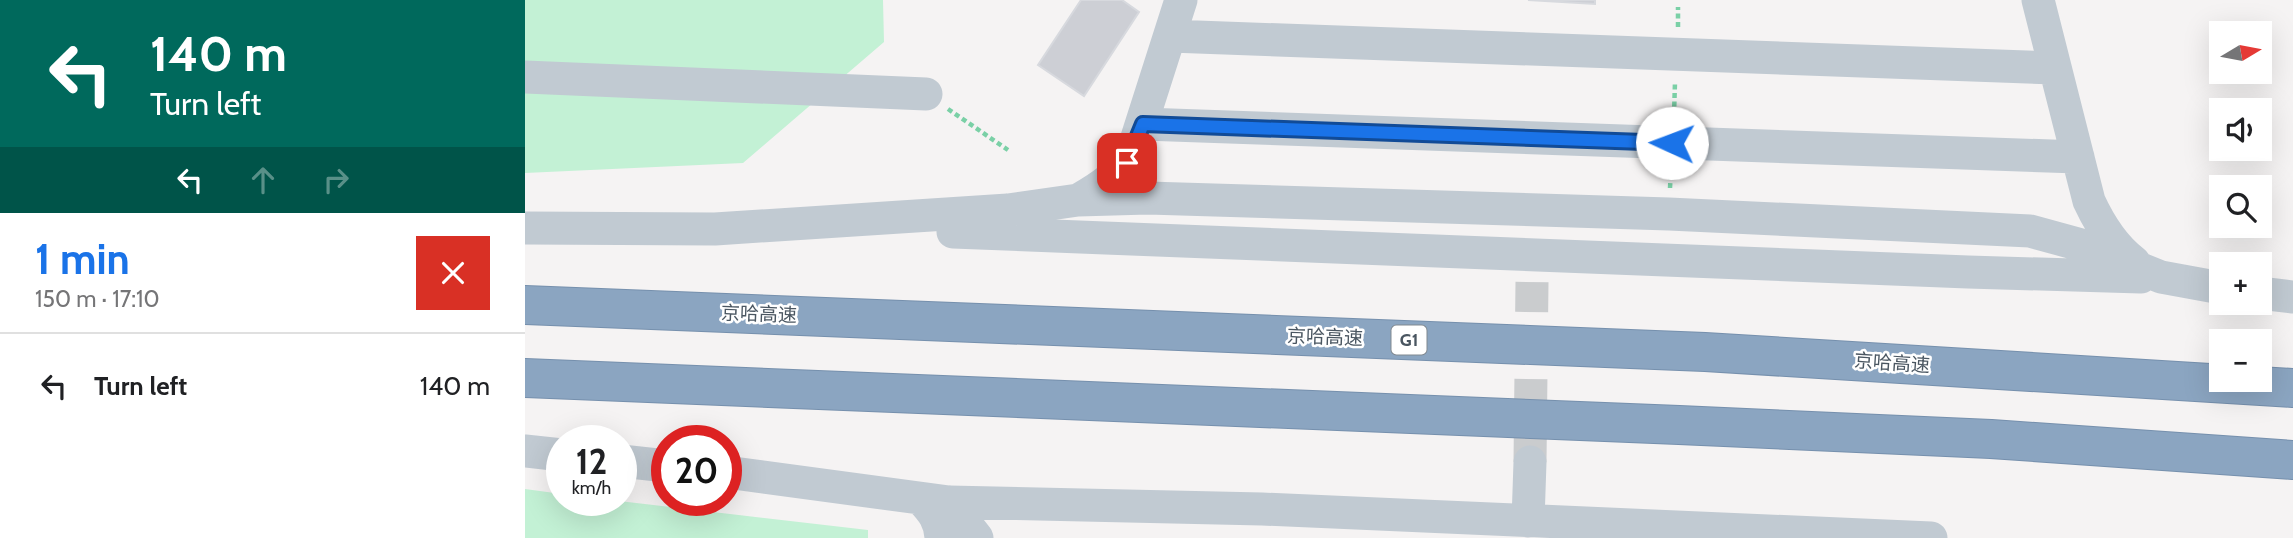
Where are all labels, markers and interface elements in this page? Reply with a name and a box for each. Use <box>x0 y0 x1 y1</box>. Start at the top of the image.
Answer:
north arrow <box>2209 21 2271 84</box>
map controls <box>2209 21 2272 392</box>
text: 140 m <box>150 24 287 83</box>
icon: left <box>35 28 126 119</box>
text: Turn left <box>150 84 261 123</box>
button: sound <box>2209 98 2272 161</box>
position arrow <box>1635 106 1709 180</box>
pin <box>1097 133 1157 193</box>
icon: arrive <box>1108 144 1146 182</box>
icon: left <box>171 161 209 199</box>
icon: ahead <box>244 161 282 199</box>
icon: right <box>317 161 355 199</box>
button: search <box>2209 175 2272 238</box>
text: 1 min <box>35 233 130 285</box>
button: close <box>416 236 490 310</box>
button: + <box>2209 252 2272 315</box>
text: 150 m · 17:10 <box>35 285 160 313</box>
street label: 京哈高速 <box>721 301 797 327</box>
street label: 京哈高速 <box>1287 324 1363 350</box>
road number: G1 <box>1391 326 1427 354</box>
button: − <box>2209 329 2272 392</box>
street label: 京哈高速 <box>1853 349 1931 377</box>
icon: left <box>35 367 73 405</box>
text: Turn left <box>94 370 187 402</box>
text: 140 m <box>420 370 490 402</box>
speed limit sign: 20 <box>651 425 742 516</box>
text: 12 <box>576 440 607 483</box>
text: km/h <box>572 477 611 499</box>

